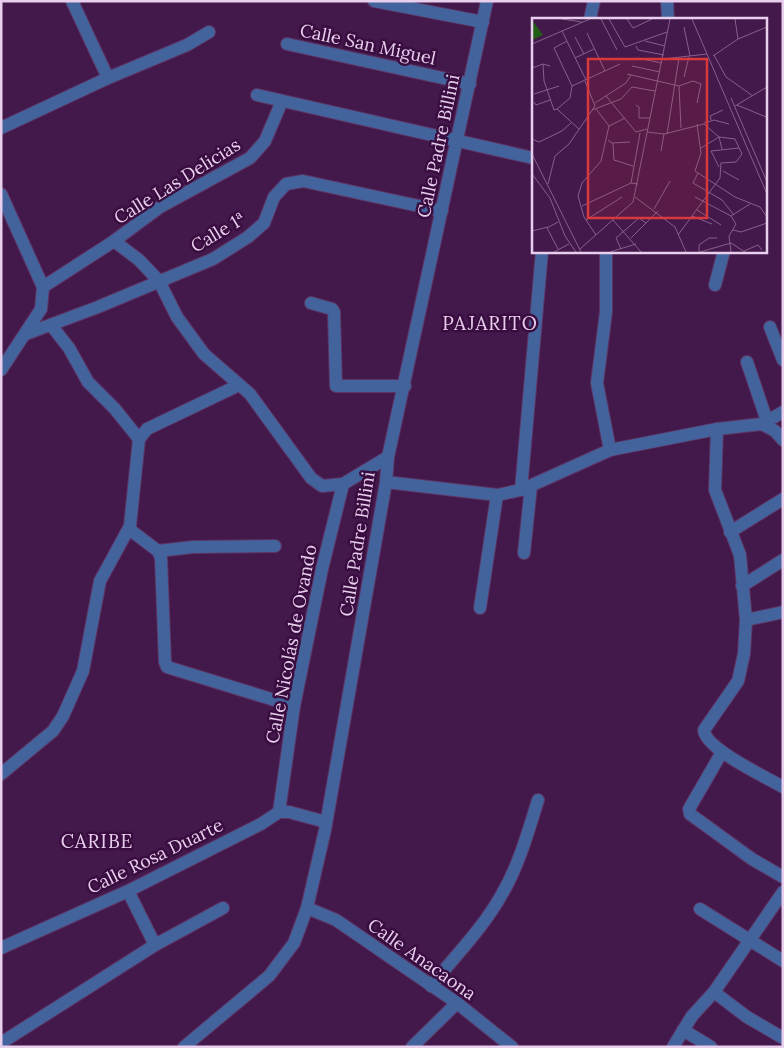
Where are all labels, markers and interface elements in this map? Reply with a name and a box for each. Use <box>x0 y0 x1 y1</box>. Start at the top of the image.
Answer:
street label: Calle San Miguel <box>298 18 438 70</box>
inset map <box>532 18 766 252</box>
street label: Calle Padre Billini <box>412 72 464 220</box>
street label: Calle Las Delicias <box>110 133 244 229</box>
street label: Calle 1ª <box>186 207 250 257</box>
district label: PAJARITO <box>442 311 538 335</box>
street label: Calle Padre Billini <box>334 470 380 618</box>
street label: Calle Nicolás de Ovando <box>260 543 322 745</box>
street label: Calle Rosa Duarte <box>83 813 227 899</box>
district label: CARIBE <box>61 829 133 853</box>
street label: Calle Anacaona <box>363 913 481 1005</box>

